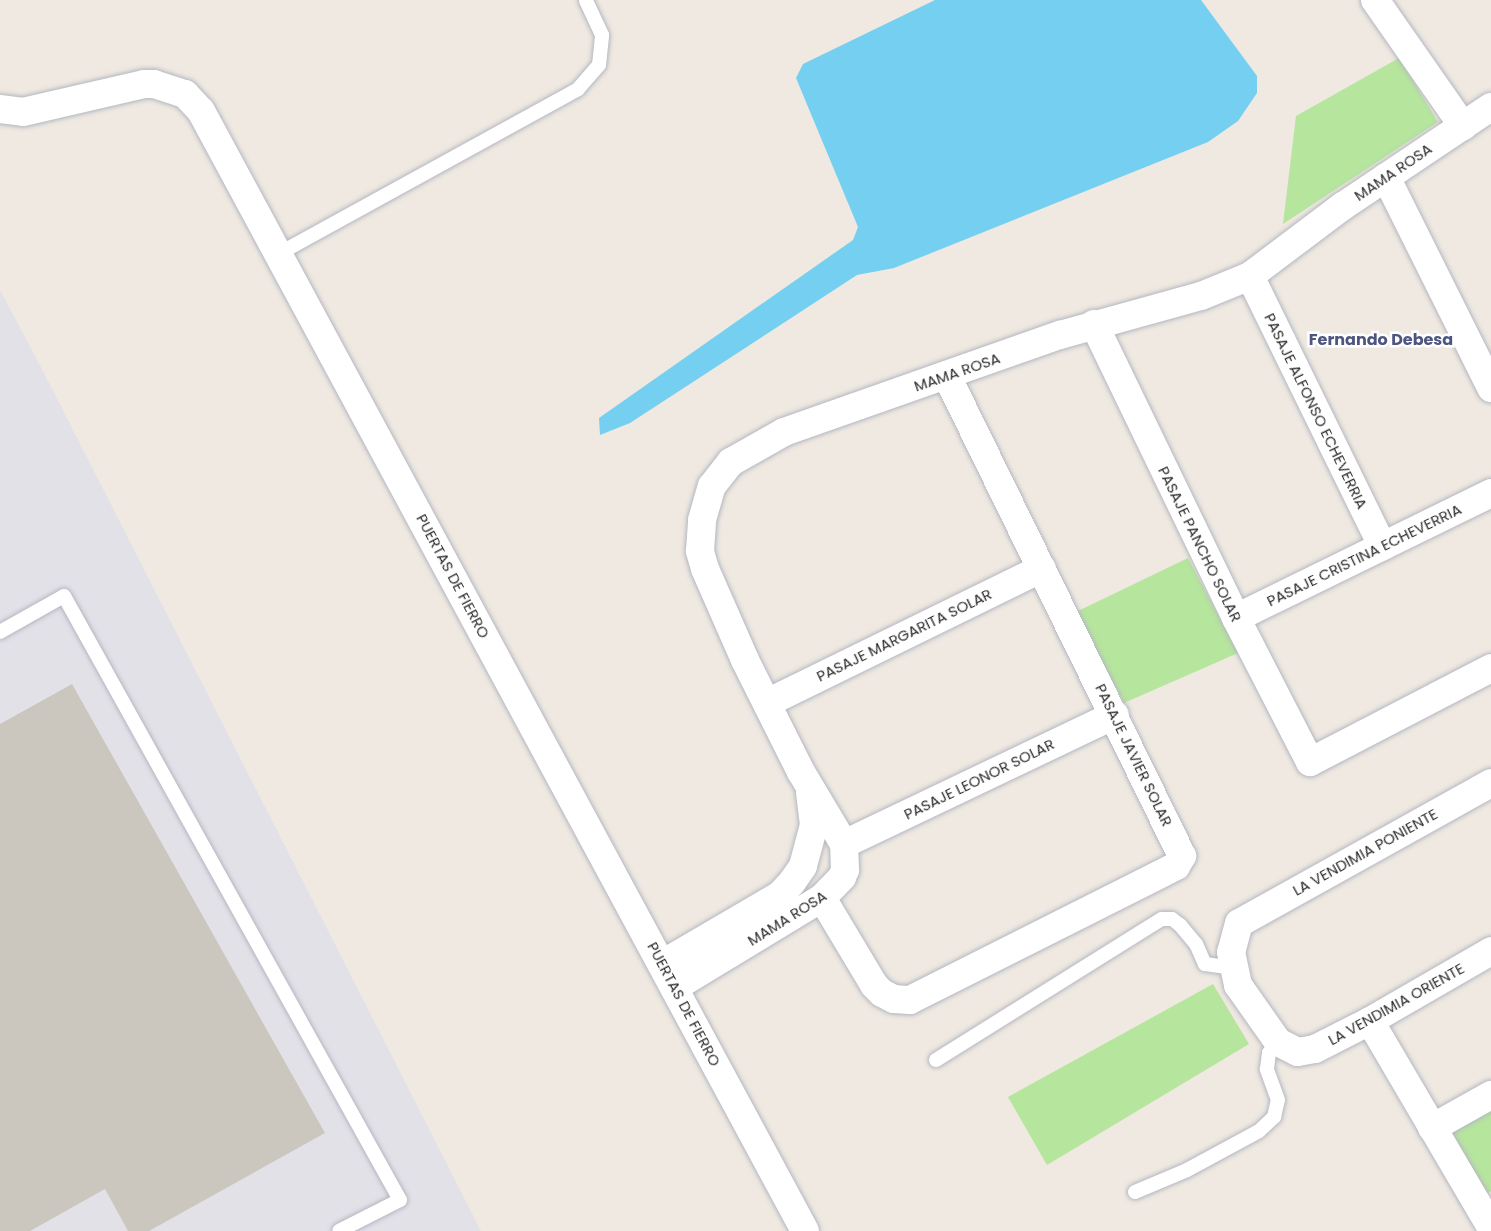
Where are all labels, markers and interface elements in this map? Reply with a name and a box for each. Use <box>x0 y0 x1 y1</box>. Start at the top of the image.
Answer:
street label: MAMA ROSA <box>1351 139 1435 205</box>
street label: PASAJE ALFONSO ECHEVERRIA <box>1261 310 1371 512</box>
district label: Fernando Debesa <box>1309 330 1453 350</box>
street label: MAMA ROSA <box>912 349 1002 395</box>
street label: PASAJE PANCHO SOLAR <box>1154 463 1246 625</box>
street label: PASAJE CRISTINA ECHEVERRIA <box>1264 500 1464 610</box>
street label: PUERTAS DE FIERRO <box>413 511 493 641</box>
street label: PASAJE MARGARITA SOLAR <box>813 585 995 685</box>
street label: PASAJE JAVIER SOLAR <box>1092 681 1176 829</box>
street label: PASAJE LEONOR SOLAR <box>901 735 1057 823</box>
street label: LA VENDIMIA PONIENTE <box>1289 805 1441 899</box>
street label: MAMA ROSA <box>744 887 830 949</box>
street label: PUERTAS DE FIERRO <box>644 939 724 1069</box>
street label: LA VENDIMIA ORIENTE <box>1325 959 1467 1049</box>

